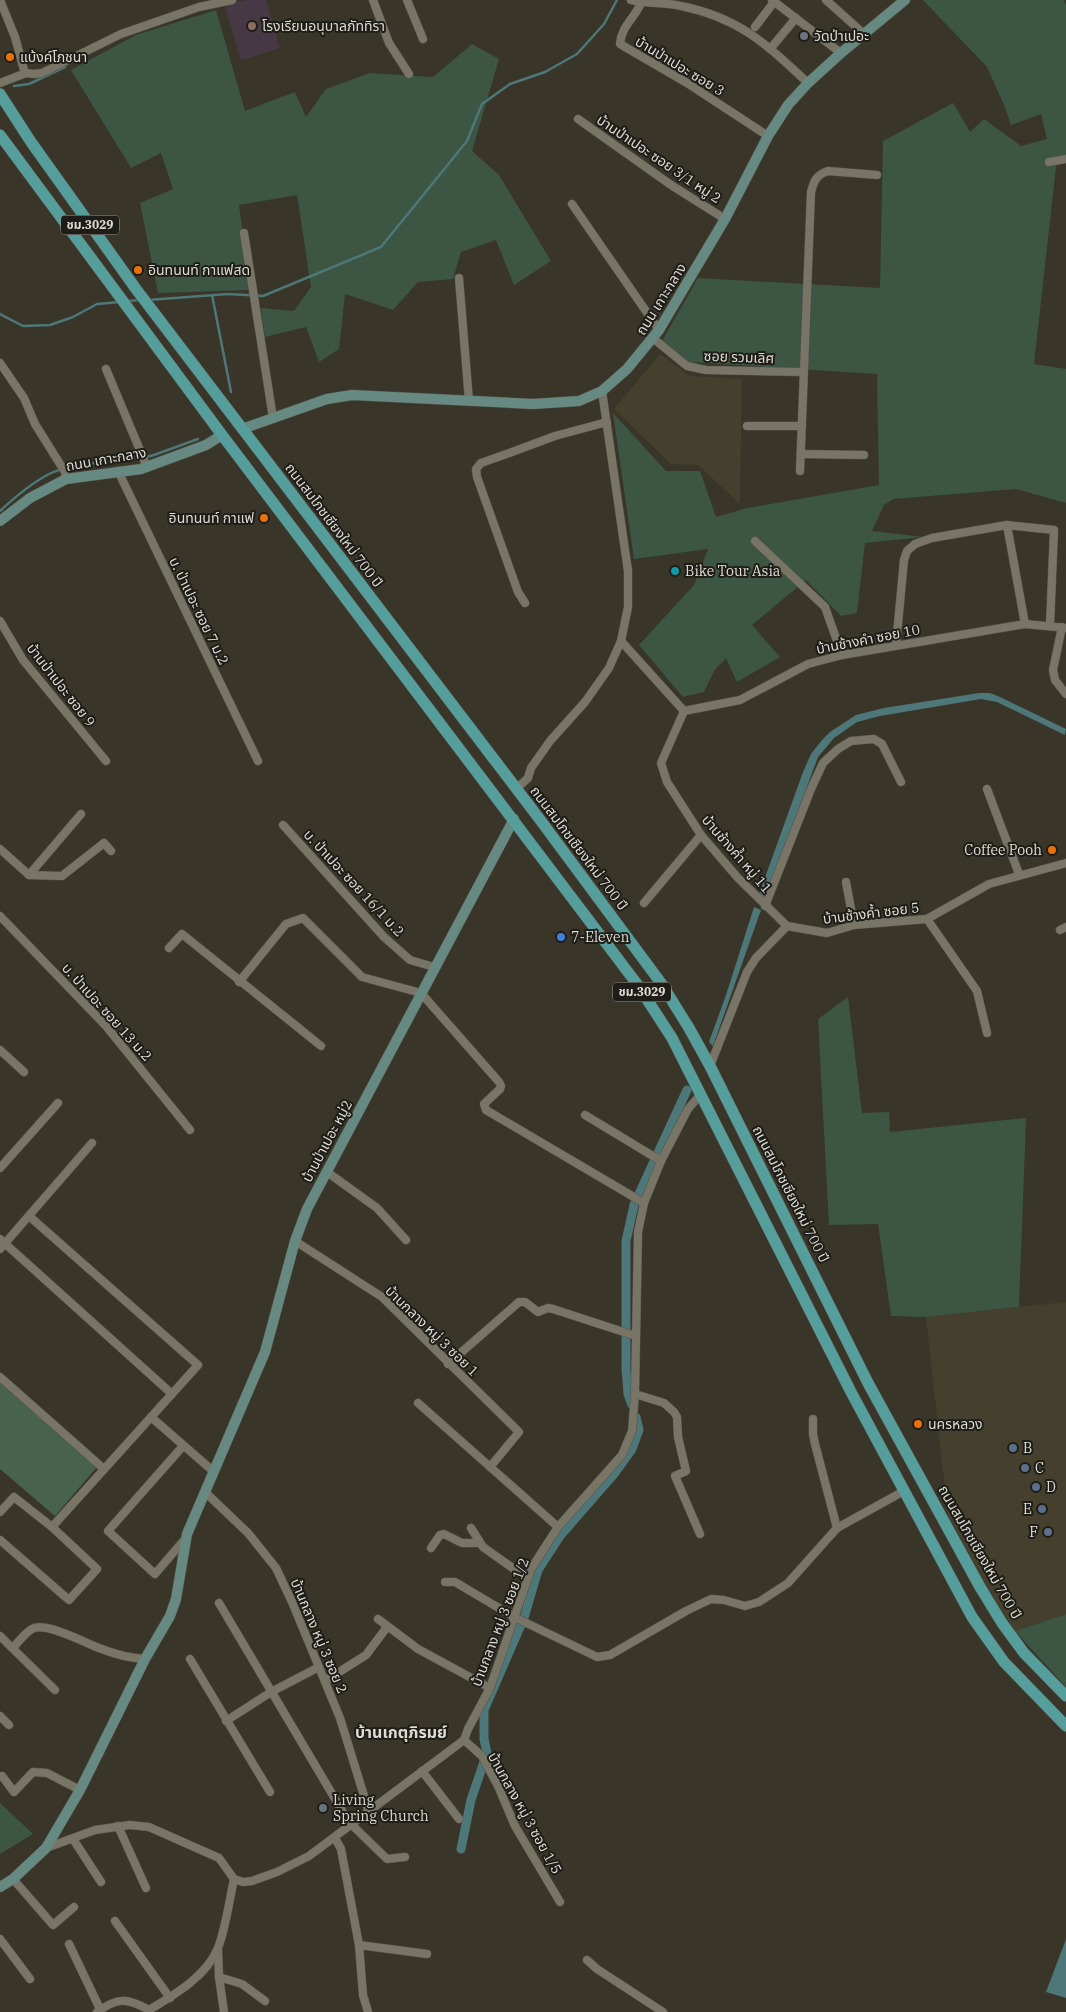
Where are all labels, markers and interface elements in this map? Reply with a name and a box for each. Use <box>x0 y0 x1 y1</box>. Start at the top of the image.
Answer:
place label: โรงเรียนอนุบาลภัททิรา <box>262 17 385 35</box>
marker: โรงเรียนอนุบาลภัททิรา <box>246 20 258 32</box>
place label: วัดป่าเปอะ <box>814 27 869 45</box>
marker: วัดป่าเปอะ <box>798 30 810 42</box>
street label: บ้านป่าเปอะ ซอย 3 <box>632 32 728 100</box>
place label: แบ้งค์โภชนา <box>20 48 87 66</box>
marker: แบ้งค์โภชนา <box>4 51 16 63</box>
street label: บ้านป่าเปอะ ซอย 3/1 หมู่ 2 <box>593 111 725 207</box>
road number: ชม.3029 <box>61 216 119 234</box>
street label: ถนน เกาะกลาง <box>632 260 690 338</box>
place label: อินทนนท์ กาแฟสด <box>148 261 250 279</box>
marker: อินทนนท์ กาแฟสด <box>132 264 144 276</box>
street label: ซอย รวมเลิศ <box>703 347 775 367</box>
street label: ถนน เกาะกลาง <box>64 443 148 475</box>
street label: ถนนสมโภชเชียงใหม่ 700 ปี <box>281 459 387 591</box>
place label: อินทนนท์ กาแฟ <box>168 509 254 527</box>
marker: อินทนนท์ กาแฟ <box>258 512 270 524</box>
street label: บ. ป่าเปอะ ซอย 7 ม.2 <box>165 554 233 668</box>
place label: Bike Tour Asia <box>685 562 781 580</box>
marker: Bike Tour Asia <box>669 565 681 577</box>
street label: บ้านช้างคำ ซอย 10 <box>815 620 921 658</box>
street label: บ้านป่าเปอะ ซอย 9 <box>23 640 99 730</box>
street label: ถนนสมโภชเชียงใหม่ 700 ปี <box>526 782 632 914</box>
street label: บ้านช้างค้ำ หมู่ 11 <box>698 810 777 897</box>
street label: บ. ป่าเปอะ ซอย 16/1 ม.2 <box>300 826 408 940</box>
place label: Coffee Pooh <box>964 841 1042 859</box>
marker: Coffee Pooh <box>1046 844 1058 856</box>
street label: บ้านช้างค้ำ ซอย 5 <box>822 897 920 928</box>
place label: 7-Eleven <box>571 928 629 946</box>
marker: 7-Eleven <box>555 931 567 943</box>
street label: บ. ป่าเปอะ ซอย 13 ม.2 <box>58 959 156 1065</box>
road number: ชม.3029 <box>613 982 671 1002</box>
street label: บ้านป่าเปอะ หมู่2 <box>298 1097 356 1185</box>
street label: ถนนสมโภชเชียงใหม่ 700 ปี <box>749 1123 833 1265</box>
street label: บ้านกลาง หมู่ 3 ซอย 1 <box>381 1282 483 1380</box>
place label: นครหลวง <box>928 1415 983 1433</box>
marker: นครหลวง <box>912 1418 924 1430</box>
place label: B <box>1023 1439 1032 1457</box>
marker: B <box>1007 1442 1019 1454</box>
place label: C <box>1035 1459 1044 1477</box>
marker: C <box>1019 1462 1031 1474</box>
place label: D <box>1046 1478 1056 1496</box>
marker: D <box>1030 1481 1042 1493</box>
street label: ถนนสมโภชเชียงใหม่ 700 ปี <box>934 1482 1026 1622</box>
place label: E <box>1023 1500 1032 1518</box>
marker: E <box>1036 1503 1048 1515</box>
place label: F <box>1029 1523 1038 1541</box>
marker: F <box>1042 1526 1054 1538</box>
street label: บ้านกลาง หมู่ 3 ซอย 1/2 <box>467 1555 533 1689</box>
street label: บ้านกลาง หมู่ 3 ซอย 2 <box>287 1576 351 1696</box>
district label: บ้านเกตุภิรมย์ <box>355 1722 447 1742</box>
street label: บ้านกลาง หมู่ 3 ซอย 1/5 <box>484 1749 566 1877</box>
place label: Living Spring Church <box>333 1791 429 1825</box>
marker: Living Spring Church <box>317 1802 329 1814</box>

